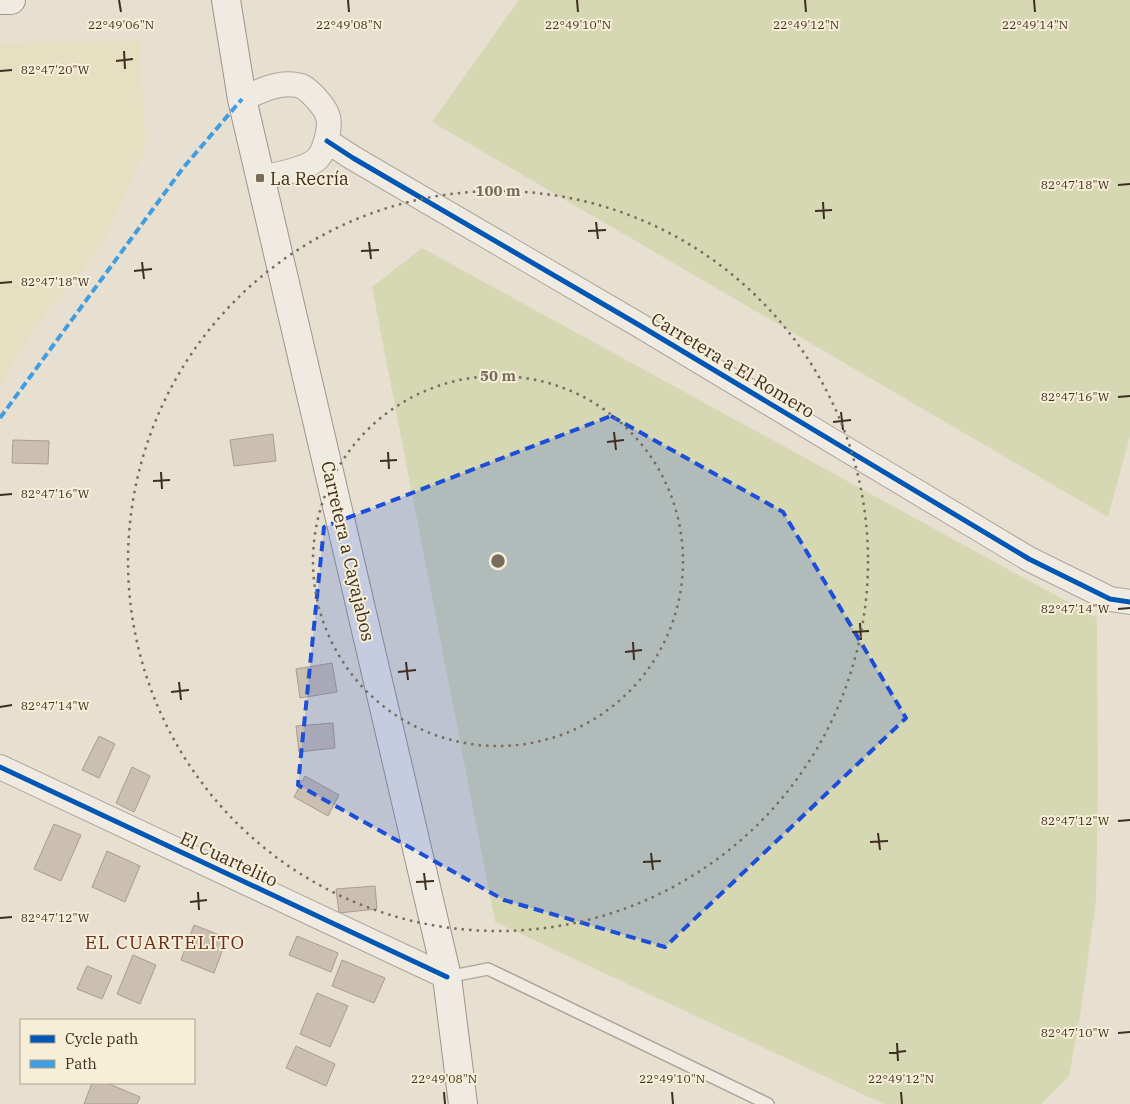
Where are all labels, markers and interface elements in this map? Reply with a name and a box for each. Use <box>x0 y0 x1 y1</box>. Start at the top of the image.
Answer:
text: 22°49'06"N <box>88 17 154 32</box>
text: 22°49'08"N <box>316 17 382 32</box>
text: 22°49'10"N <box>545 17 611 32</box>
text: 22°49'12"N <box>773 17 839 32</box>
text: 22°49'14"N <box>1002 17 1068 32</box>
text: 82°47'20"W <box>21 62 90 77</box>
place label: La Recría <box>270 167 349 190</box>
marker: La Recría <box>254 172 266 184</box>
text: 82°47'18"W <box>1041 177 1110 192</box>
text: 100 m <box>475 181 521 200</box>
text: 82°47'18"W <box>21 274 90 289</box>
street label: Carretera a El Romero <box>647 307 819 423</box>
text: 50 m <box>480 366 516 385</box>
text: 82°47'16"W <box>1041 389 1110 404</box>
street label: Carretera a Cayajabos <box>316 459 380 643</box>
text: 82°47'16"W <box>21 486 90 501</box>
centre of rings <box>489 552 507 570</box>
text: 82°47'14"W <box>1041 601 1110 616</box>
text: 82°47'14"W <box>21 698 90 713</box>
text: 82°47'12"W <box>1041 813 1110 828</box>
street label: El Cuartelito <box>176 826 282 892</box>
text: 82°47'12"W <box>21 910 90 925</box>
district label: EL CUARTELITO <box>85 930 245 954</box>
legend <box>20 1019 195 1084</box>
text: 82°47'10"W <box>1041 1025 1110 1040</box>
text: Cycle path <box>65 1029 138 1048</box>
text: Path <box>65 1054 97 1073</box>
text: 22°49'08"N <box>411 1071 477 1086</box>
text: 22°49'10"N <box>639 1071 705 1086</box>
text: 22°49'12"N <box>868 1071 934 1086</box>

